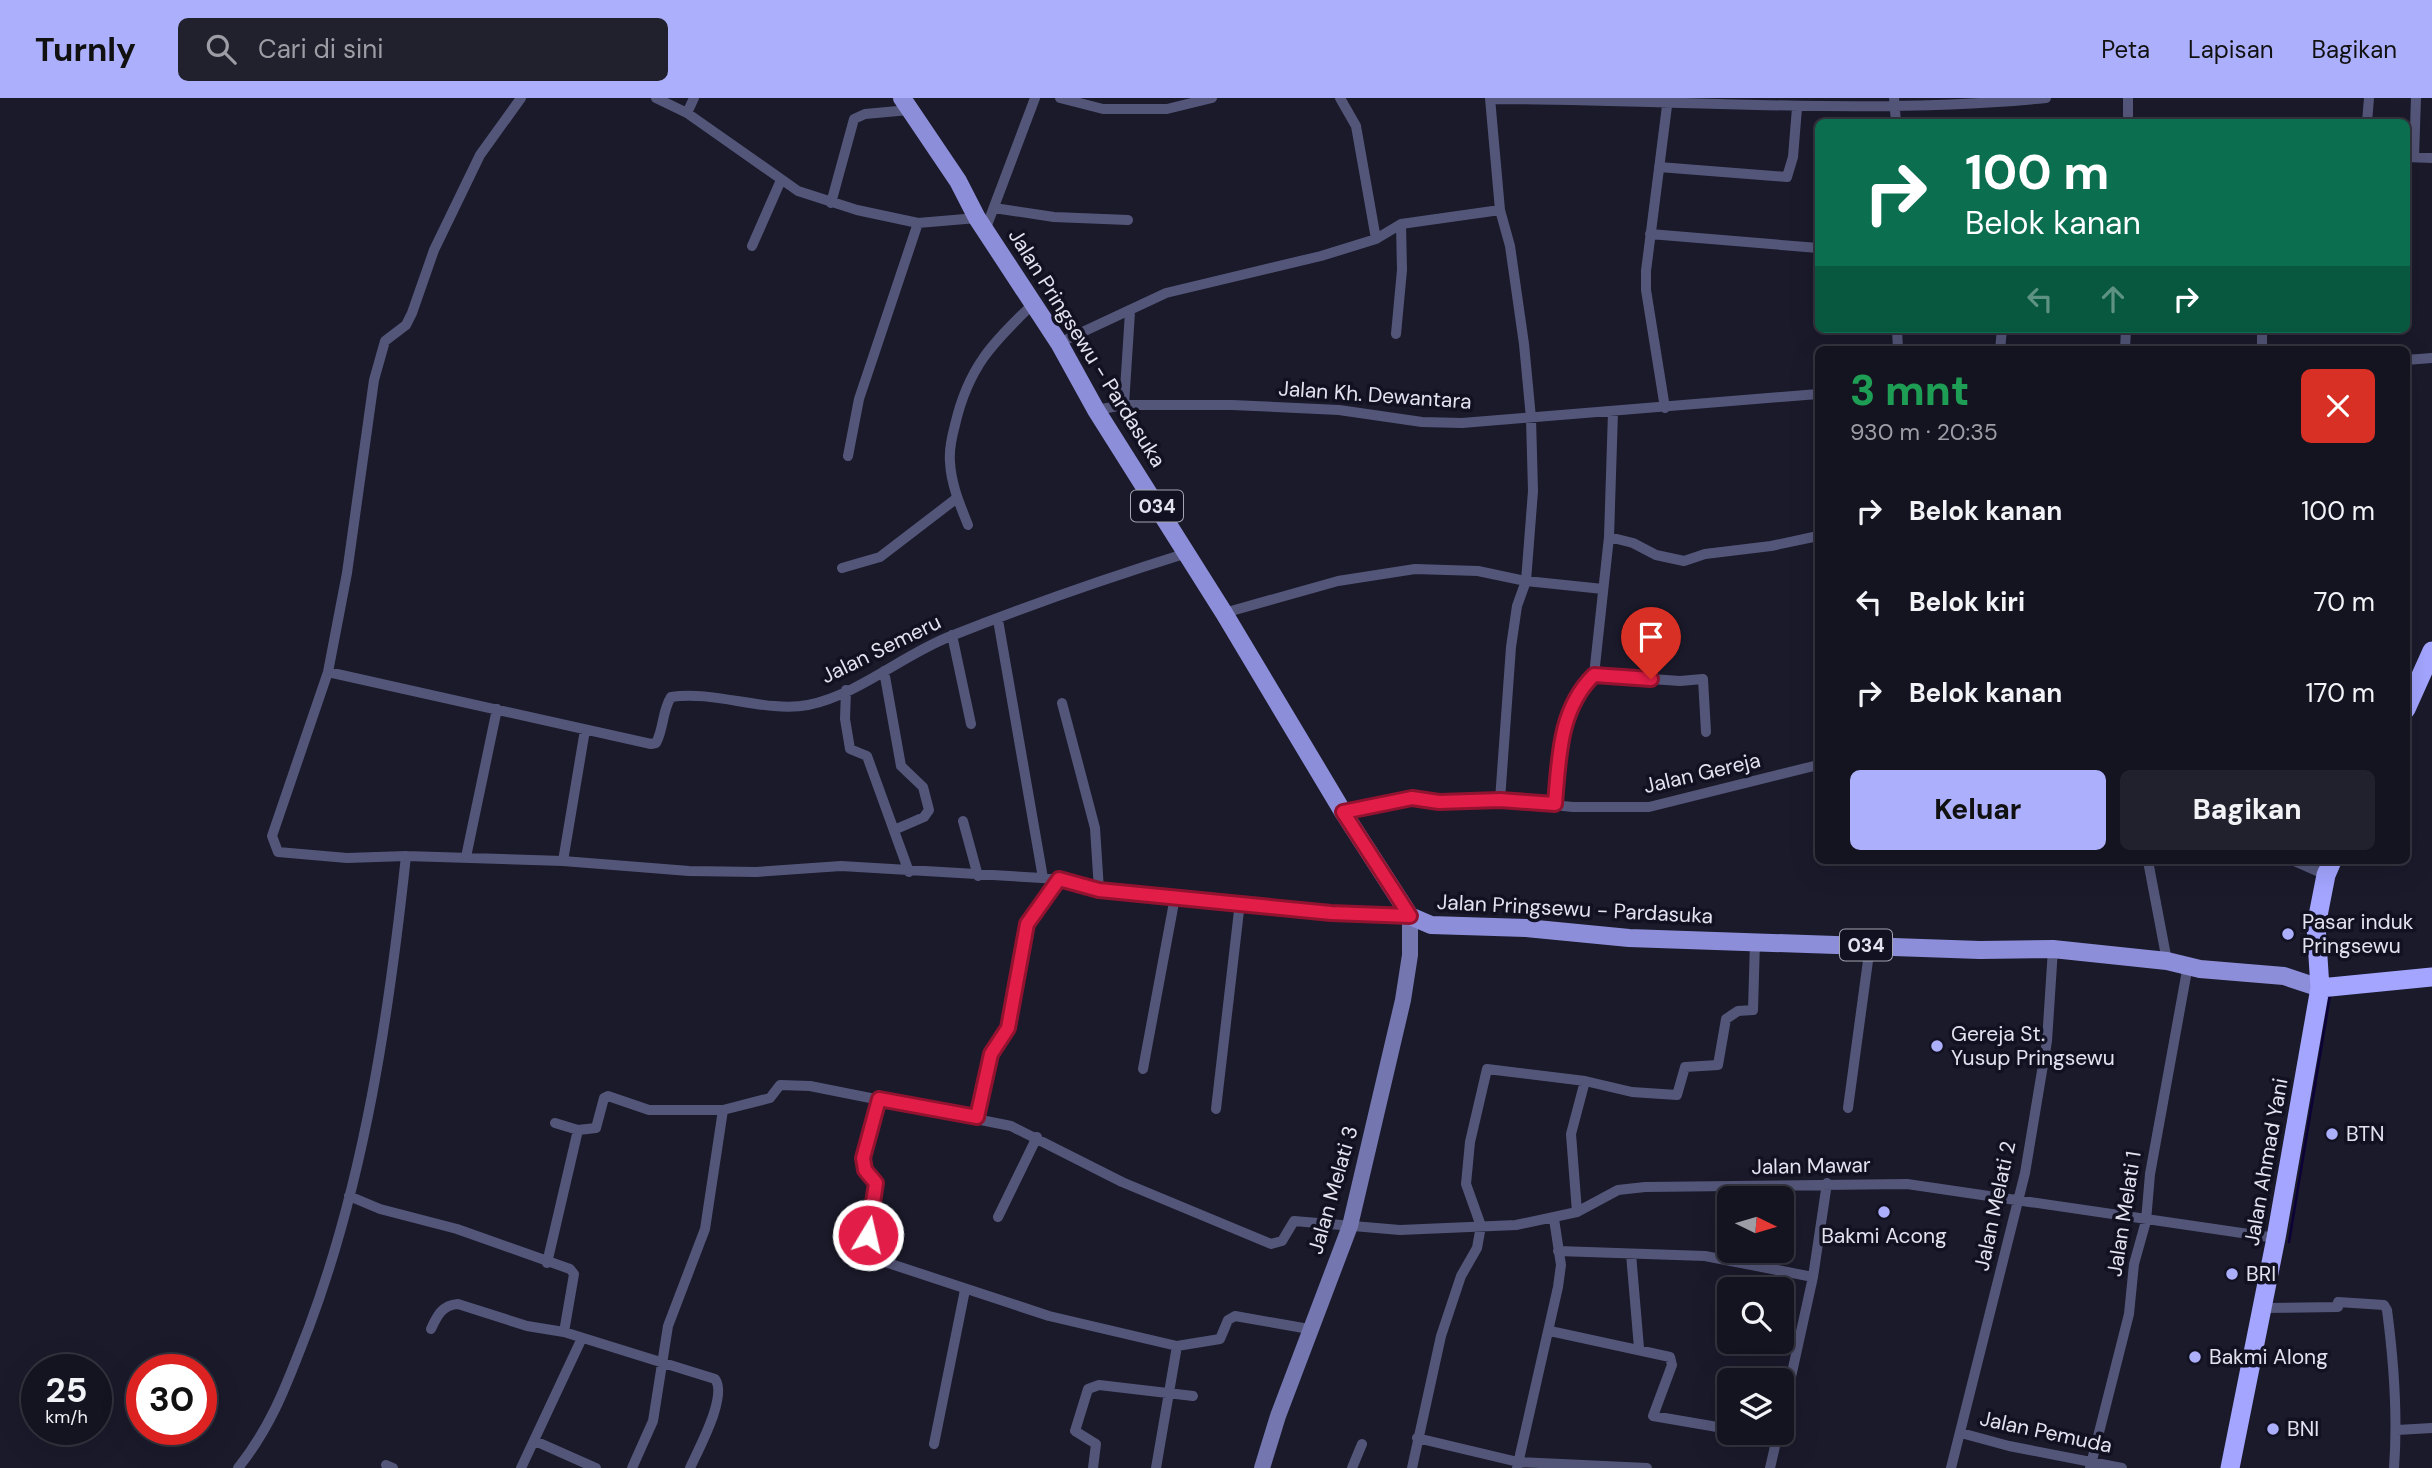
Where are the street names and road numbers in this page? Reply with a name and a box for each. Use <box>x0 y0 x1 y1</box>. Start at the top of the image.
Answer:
street label: Jalan Pringsewu - Pardasuka <box>1002 223 1172 473</box>
street label: Jalan Kh. Dewantara <box>1277 374 1473 416</box>
road number: 034 <box>1131 490 1183 522</box>
street label: Jalan Semeru <box>816 608 946 690</box>
street label: Jalan Gereja <box>1641 746 1763 800</box>
street label: Jalan Pringsewu - Pardasuka <box>1436 888 1714 930</box>
road number: 034 <box>1840 930 1892 960</box>
street label: Jalan Ahmad Yani <box>2237 1076 2295 1248</box>
street label: Jalan Melati 3 <box>1301 1123 1365 1257</box>
street label: Jalan Melati 2 <box>1968 1139 2022 1273</box>
street label: Jalan Melati 1 <box>2100 1149 2148 1279</box>
street label: Jalan Mawar <box>1751 1151 1871 1181</box>
street label: Jalan Pemuda <box>1977 1404 2115 1460</box>

